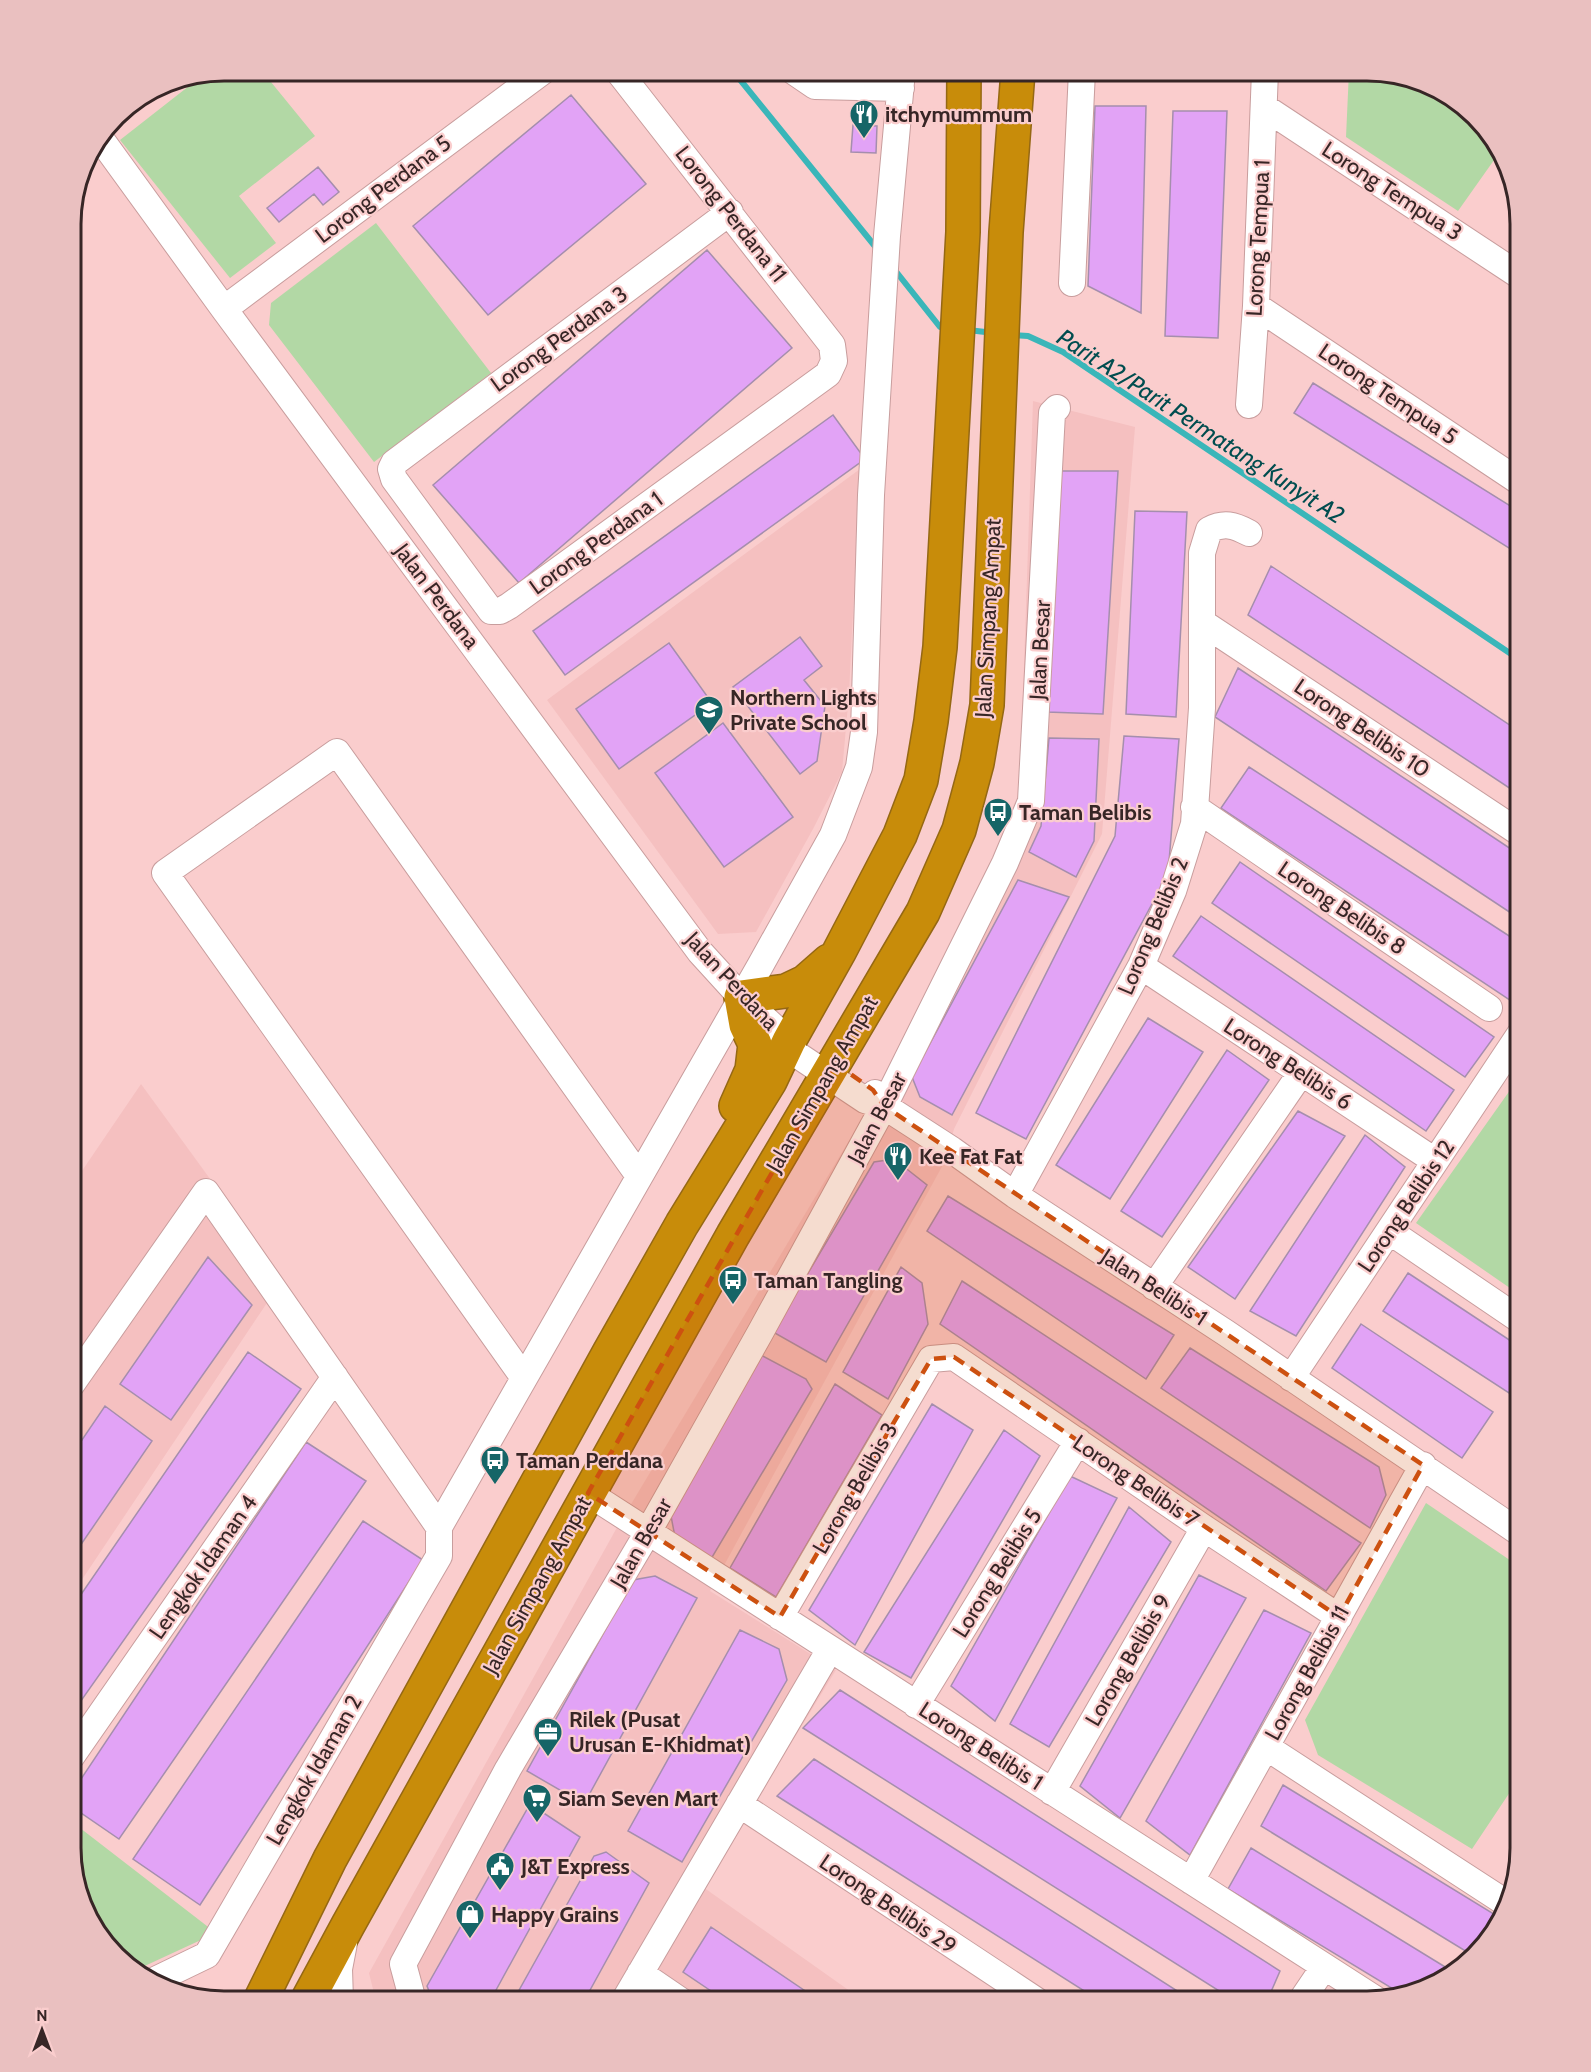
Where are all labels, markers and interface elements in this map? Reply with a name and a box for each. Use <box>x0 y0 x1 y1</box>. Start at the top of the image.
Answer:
restaurant icon: itchymummum <box>848 98 880 140</box>
place label: itchymummum <box>885 101 1032 128</box>
street label: Lorong Perdana 5 <box>310 129 456 249</box>
street label: Lorong Tempua 3 <box>1317 136 1467 246</box>
street label: Lorong Perdana 11 <box>670 141 792 287</box>
street label: Lorong Tempua 1 <box>1240 159 1276 317</box>
street label: Lorong Perdana 3 <box>485 280 633 398</box>
water label: Parit A2/Parit Permatang Kunyit A2 <box>1052 322 1350 530</box>
street label: Lorong Tempua 5 <box>1313 338 1463 450</box>
street label: Lorong Perdana 1 <box>524 486 668 600</box>
street label: Jalan Simpang Ampat <box>969 517 1007 719</box>
street label: Jalan Perdana <box>388 537 486 654</box>
street label: Jalan Besar <box>1024 599 1056 702</box>
street label: Lorong Belibis 10 <box>1289 673 1435 783</box>
place label: Northern Lights Private School <box>730 684 877 736</box>
school or university icon: Northern Lights Private School <box>693 694 725 736</box>
bus stop icon: Taman Belibis <box>982 796 1014 838</box>
place label: Taman Belibis <box>1019 799 1151 826</box>
street label: Lorong Belibis 2 <box>1112 853 1194 999</box>
street label: Lorong Belibis 8 <box>1273 855 1411 961</box>
street label: Jalan Perdana <box>679 925 785 1036</box>
street label: Jalan Simpang Ampat <box>760 990 884 1178</box>
street label: Lorong Belibis 6 <box>1219 1012 1357 1116</box>
street label: Jalan Besar <box>841 1067 912 1169</box>
street label: Lorong Belibis 12 <box>1352 1135 1460 1277</box>
restaurant icon: Kee Fat Fat <box>882 1140 914 1182</box>
place label: Kee Fat Fat <box>919 1143 1023 1170</box>
street label: Jalan Belibis 1 <box>1095 1242 1212 1331</box>
bus stop icon: Taman Tangling <box>717 1264 749 1306</box>
place label: Taman Tangling <box>754 1267 903 1294</box>
street label: Lorong Belibis 3 <box>807 1418 903 1558</box>
street label: Lorong Belibis 7 <box>1068 1429 1204 1533</box>
bus stop icon: Taman Perdana <box>479 1444 511 1486</box>
place label: Taman Perdana <box>516 1447 663 1474</box>
street label: Lengkok Idaman 4 <box>143 1490 263 1644</box>
street label: Jalan Simpang Ampat <box>476 1491 597 1680</box>
street label: Jalan Besar <box>604 1493 678 1594</box>
street label: Lorong Belibis 5 <box>947 1504 1047 1642</box>
street label: Lorong Belibis 9 <box>1079 1589 1177 1731</box>
street label: Lorong Belibis 11 <box>1259 1601 1355 1745</box>
street label: Lengkok Idaman 2 <box>260 1690 368 1850</box>
street label: Lorong Belibis 1 <box>914 1696 1048 1796</box>
place label: Rilek (Pusat Urusan E-Khidmat) <box>569 1706 751 1758</box>
office icon: Rilek (Pusat Urusan E-Khidmat) <box>532 1716 564 1758</box>
supermarket icon: Siam Seven Mart <box>521 1782 553 1824</box>
place label: Siam Seven Mart <box>558 1785 718 1812</box>
street label: Lorong Belibis 29 <box>815 1848 961 1960</box>
public building icon: J&T Express <box>484 1850 516 1892</box>
place label: J&T Express <box>520 1853 630 1880</box>
shop icon: Happy Grains <box>454 1898 486 1940</box>
place label: Happy Grains <box>491 1901 619 1928</box>
north arrow <box>12 2000 72 2060</box>
text: N <box>36 2006 48 2025</box>

